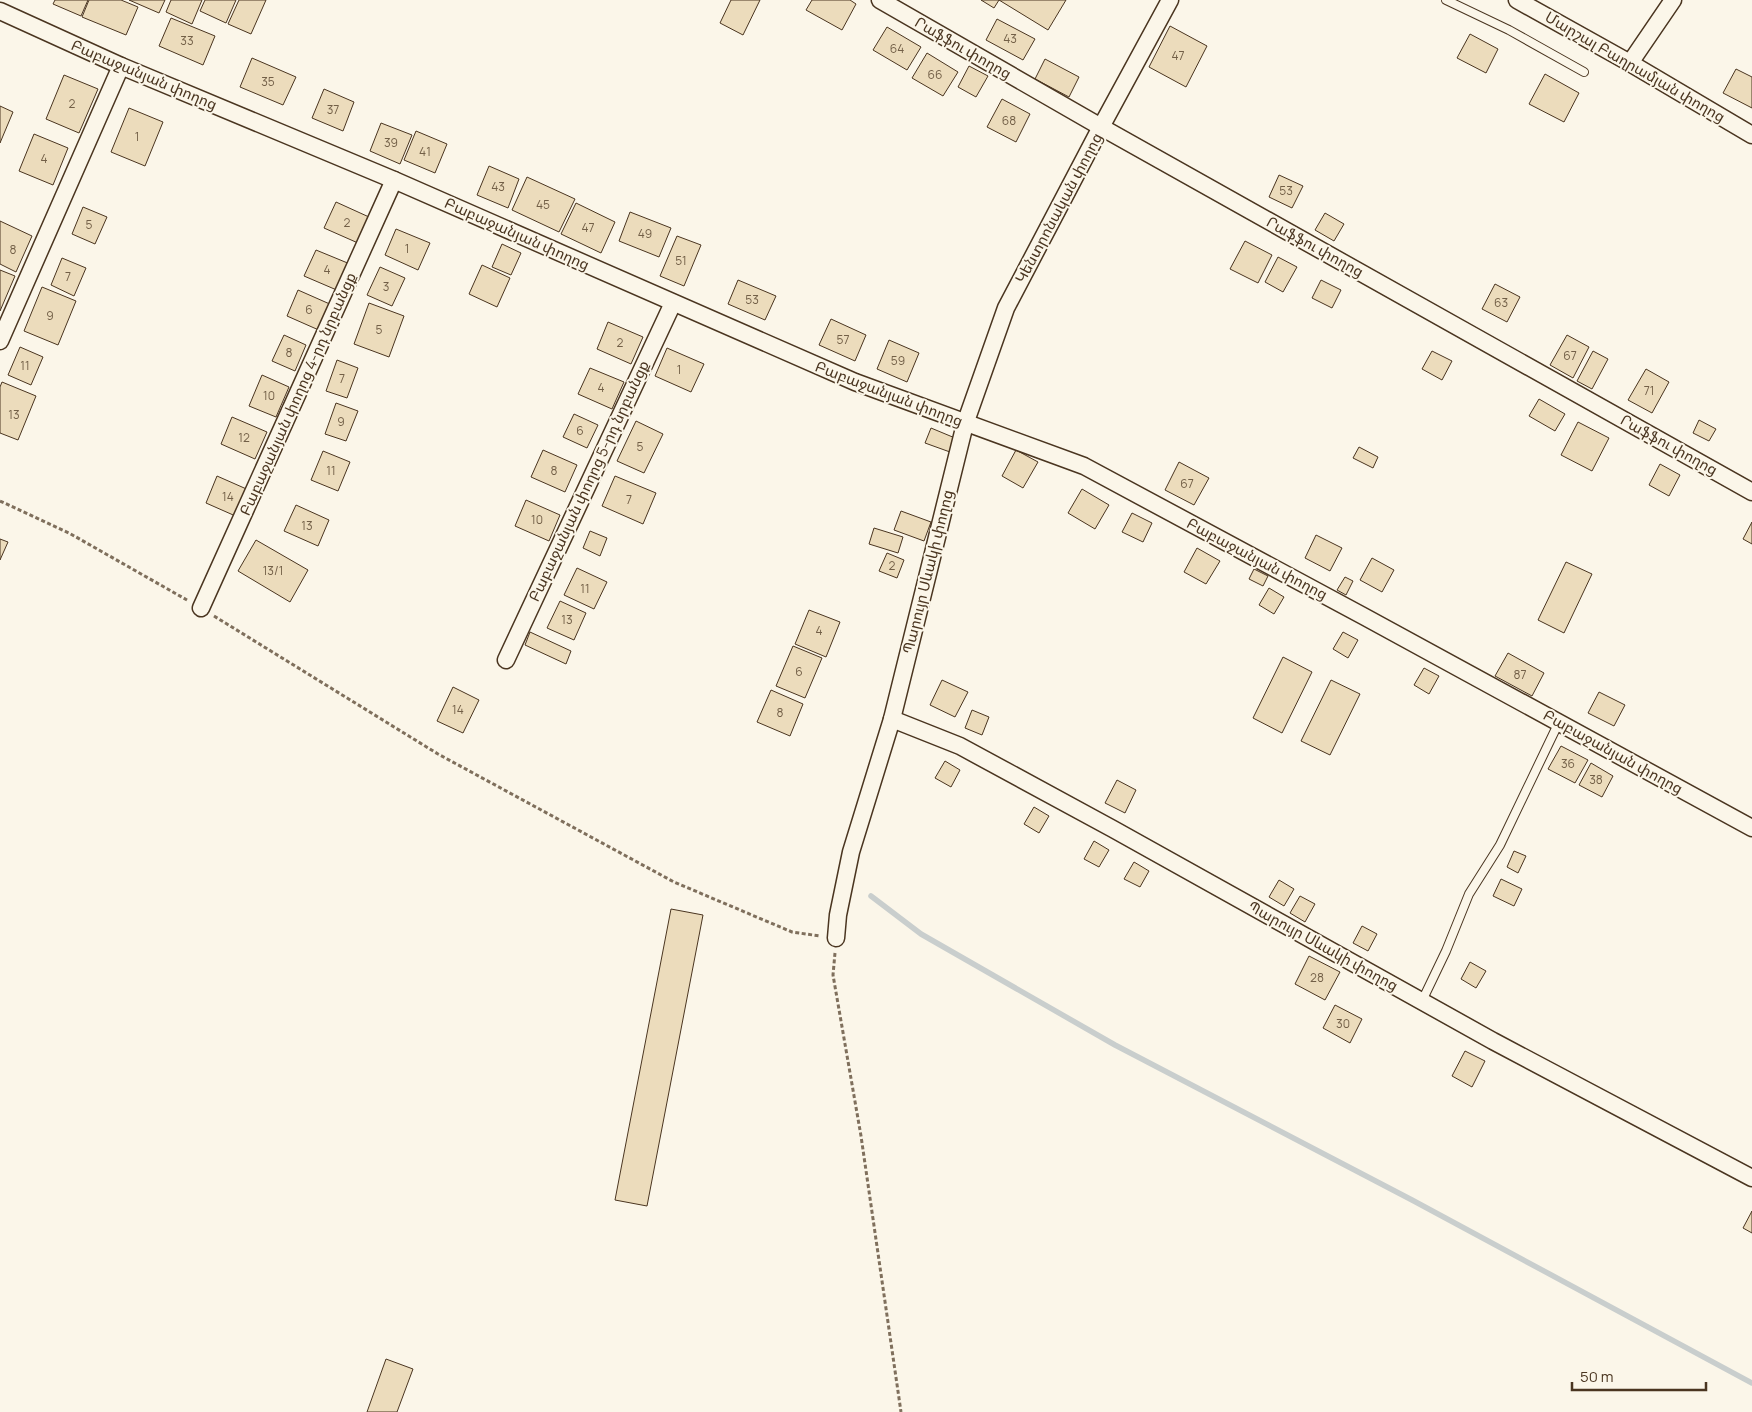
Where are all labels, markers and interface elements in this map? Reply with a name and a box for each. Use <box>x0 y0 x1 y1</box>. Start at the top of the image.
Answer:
street label: Մարշալ Բաղրամյան փողոց <box>1541 6 1729 127</box>
street label: Րաֆֆու փողոց <box>911 11 1015 84</box>
house number: 43 <box>1003 30 1017 47</box>
house number: 33 <box>180 32 194 49</box>
street label: Բաբաջանյան փողոց <box>68 34 220 115</box>
house number: 64 <box>890 40 904 57</box>
house number: 47 <box>1171 47 1185 64</box>
house number: 66 <box>928 66 942 83</box>
house number: 35 <box>261 73 275 90</box>
house number: 2 <box>69 95 76 112</box>
house number: 37 <box>327 101 339 118</box>
house number: 68 <box>1002 112 1016 129</box>
house number: 1 <box>135 128 139 145</box>
street label: Կենտրոնական փողոց <box>1010 129 1107 287</box>
house number: 39 <box>384 134 398 151</box>
house number: 41 <box>419 143 431 160</box>
house number: 4 <box>40 150 48 167</box>
house number: 43 <box>491 178 505 195</box>
house number: 53 <box>1279 182 1293 199</box>
street label: Բաբաջանյան փողոց <box>441 192 593 275</box>
house number: 45 <box>536 196 550 213</box>
street label: Րաֆֆու փողոց <box>1263 211 1368 282</box>
house number: 2 <box>344 214 351 231</box>
house number: 5 <box>86 216 93 233</box>
house number: 47 <box>581 219 595 236</box>
house number: 49 <box>638 225 652 242</box>
house number: 1 <box>405 240 409 257</box>
house number: 8 <box>10 241 17 258</box>
house number: 51 <box>675 252 687 269</box>
house number: 4 <box>323 261 331 278</box>
house number: 7 <box>65 268 71 285</box>
street label: Բաբաջանյան փողոց 4-րդ նրբանցք <box>234 269 361 519</box>
house number: 3 <box>383 278 389 295</box>
house number: 53 <box>745 291 759 308</box>
house number: 63 <box>1494 294 1508 311</box>
house number: 6 <box>305 301 313 318</box>
house number: 9 <box>46 307 54 324</box>
house number: 5 <box>376 321 383 338</box>
house number: 57 <box>837 331 849 348</box>
house number: 2 <box>617 334 624 351</box>
house number: 8 <box>286 344 293 361</box>
house number: 67 <box>1563 347 1577 364</box>
house number: 59 <box>891 352 905 369</box>
street label: Բաբաջանյան փողոց <box>812 356 966 431</box>
house number: 11 <box>20 357 30 374</box>
street label: Բաբաջանյան փողոց 5-րդ նրբանցք <box>523 357 654 605</box>
house number: 1 <box>677 361 681 378</box>
house number: 7 <box>339 370 345 387</box>
house number: 4 <box>597 379 605 396</box>
house number: 71 <box>1644 382 1654 399</box>
house number: 10 <box>263 387 275 404</box>
house number: 13 <box>8 406 20 423</box>
street label: Րաֆֆու փողոց <box>1617 409 1722 480</box>
house number: 9 <box>337 413 345 430</box>
house number: 6 <box>576 422 584 439</box>
house number: 12 <box>238 429 250 446</box>
house number: 5 <box>637 438 644 455</box>
house number: 11 <box>326 462 336 479</box>
house number: 8 <box>551 462 558 479</box>
house number: 67 <box>1180 475 1194 492</box>
house number: 14 <box>222 488 234 505</box>
street label: Պարույր Սևակի փողոց <box>897 488 958 656</box>
house number: 7 <box>626 491 632 508</box>
house number: 10 <box>531 511 543 528</box>
street label: Բաբաջանյան փողոց <box>1183 512 1331 605</box>
house number: 13 <box>301 517 313 534</box>
house number: 2 <box>889 557 896 574</box>
house number: 13/1 <box>263 562 283 579</box>
house number: 11 <box>580 580 590 597</box>
house number: 13 <box>561 611 573 628</box>
house number: 4 <box>815 622 823 639</box>
house number: 6 <box>795 663 803 680</box>
house number: 87 <box>1514 666 1527 683</box>
house number: 14 <box>452 701 464 718</box>
house number: 8 <box>777 704 784 721</box>
street label: Բաբաջանյան փողոց <box>1540 704 1687 799</box>
house number: 36 <box>1561 755 1575 772</box>
house number: 38 <box>1589 771 1603 788</box>
street label: Պարույր Սևակի փողոց <box>1244 895 1402 996</box>
house number: 28 <box>1310 969 1324 986</box>
house number: 30 <box>1336 1015 1350 1032</box>
scale bar <box>1572 1360 1706 1392</box>
text: 50 m <box>1580 1366 1614 1387</box>

